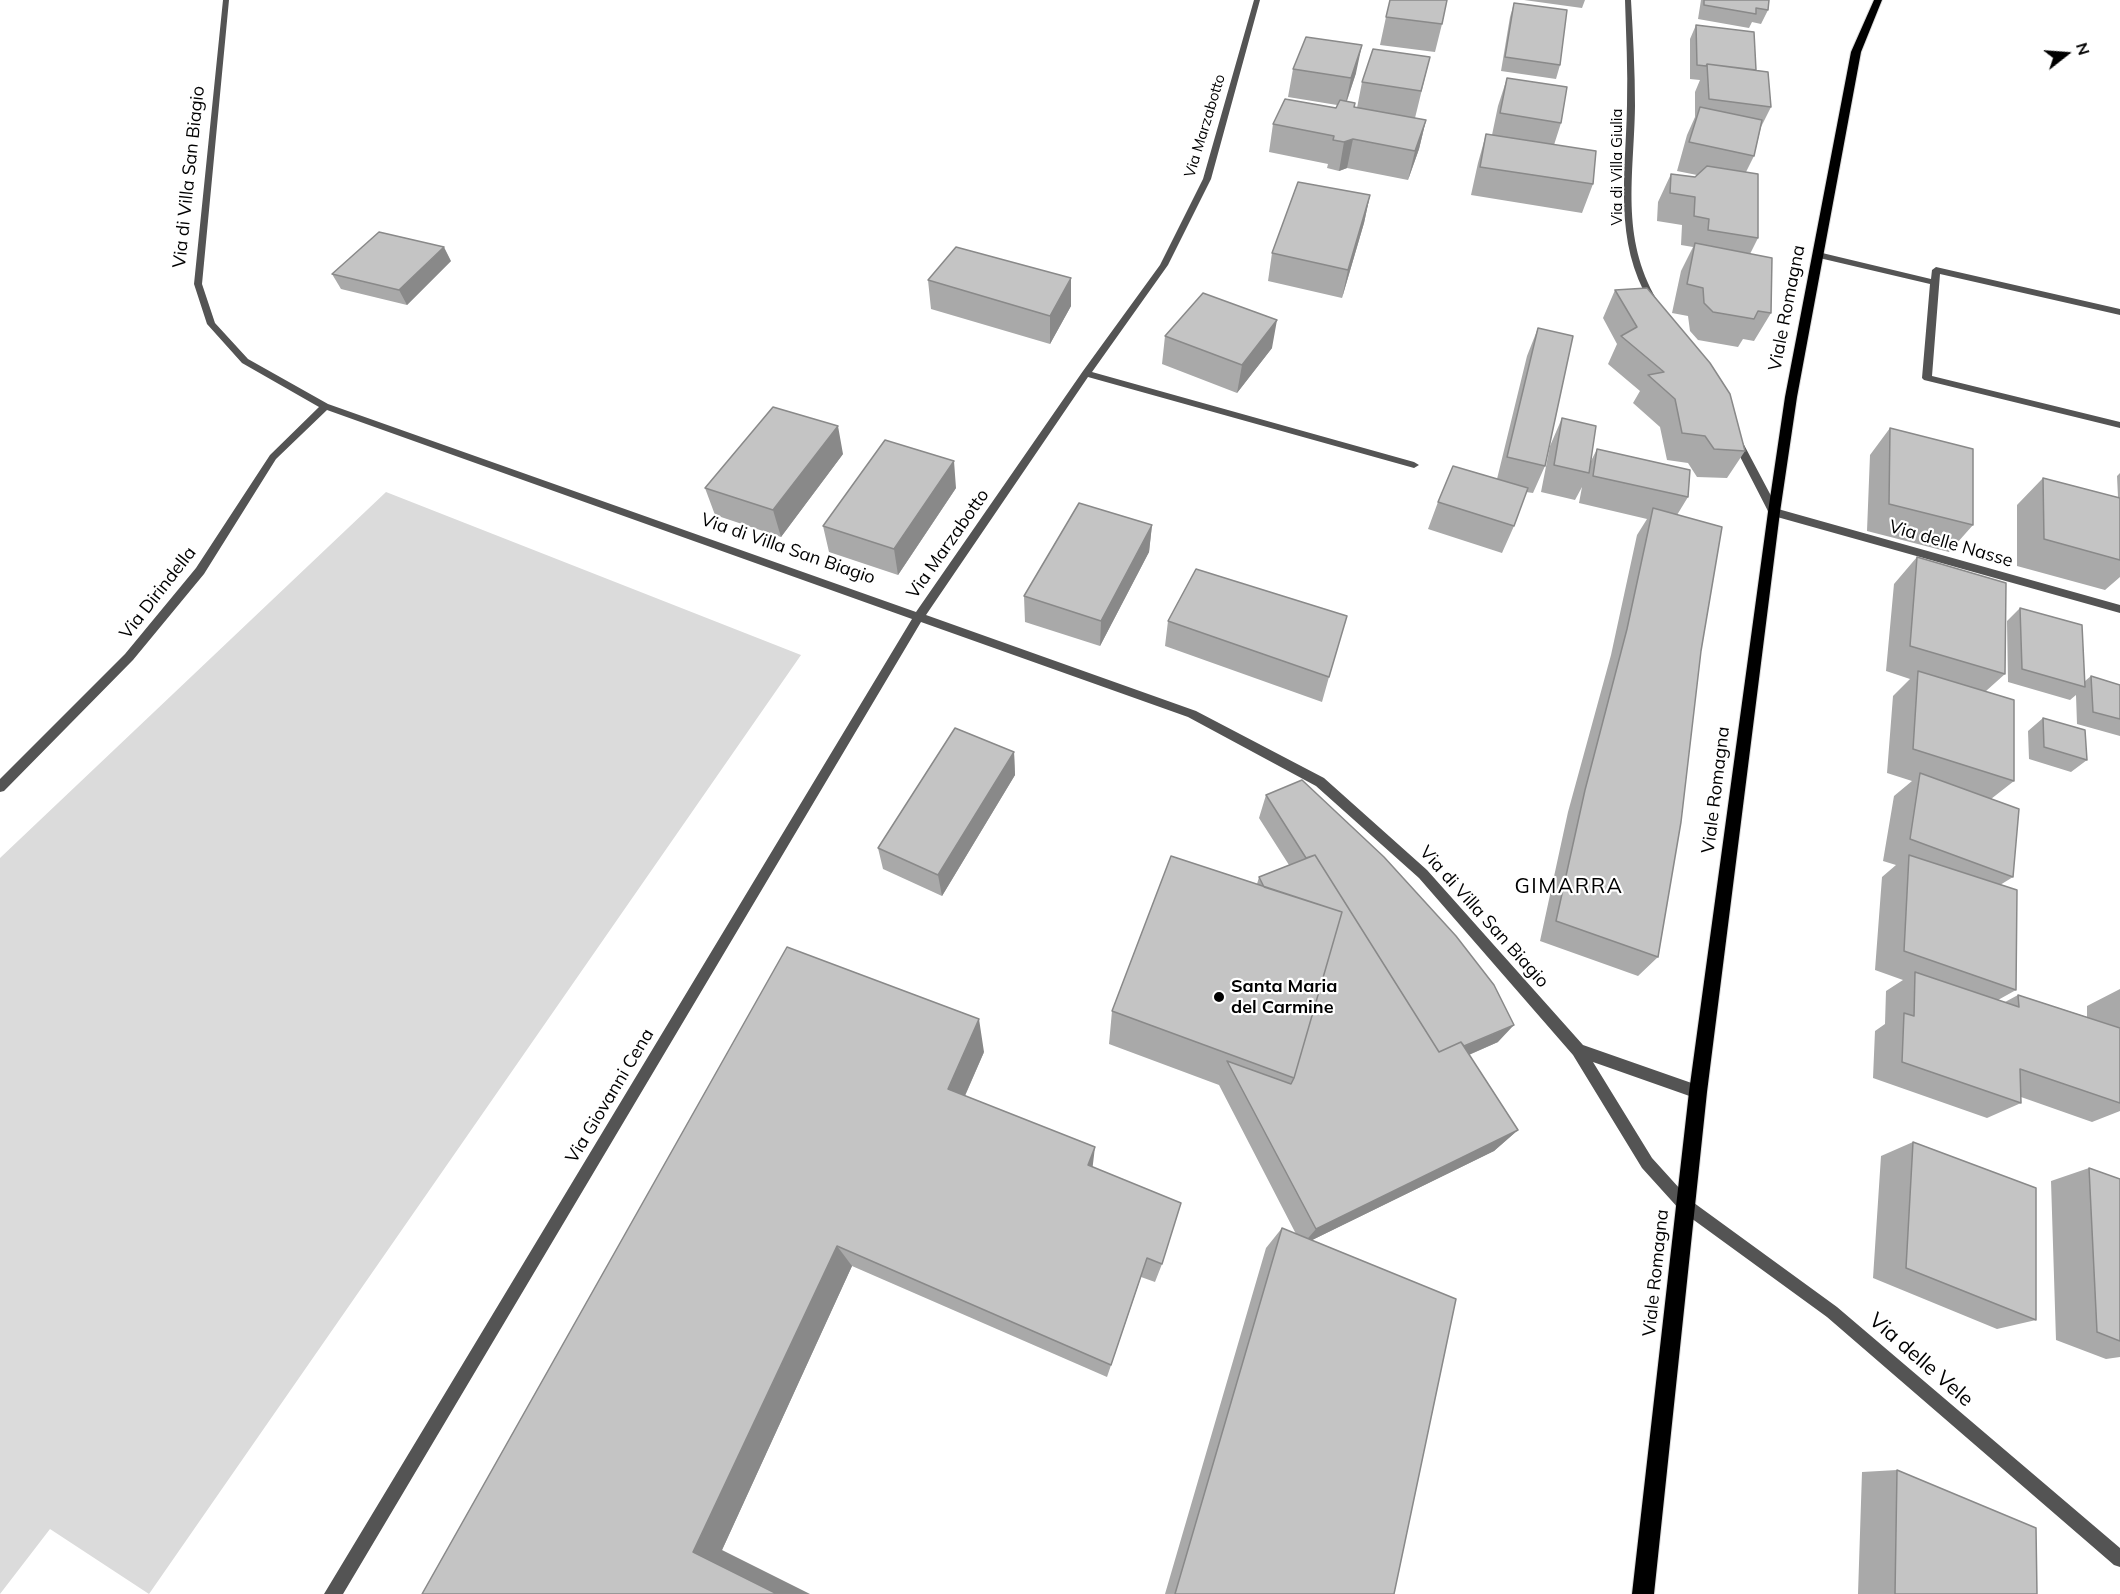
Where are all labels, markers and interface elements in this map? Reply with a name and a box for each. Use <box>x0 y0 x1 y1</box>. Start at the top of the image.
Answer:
north arrow <box>2036 24 2096 84</box>
text: N <box>2072 40 2095 57</box>
street label: Via Marzabotto <box>1181 72 1229 180</box>
street label: Via di Villa San Biagio <box>169 85 209 269</box>
street label: Via di Villa Giulia <box>1608 109 1626 225</box>
street label: Viale Romagna <box>1764 243 1810 373</box>
street label: Via Marzabotto <box>902 485 994 603</box>
street label: Via di Villa San Biagio <box>698 509 878 589</box>
street label: Via delle Nasse <box>1887 516 2015 572</box>
street label: Via Dirindella <box>115 542 201 644</box>
street label: Viale Romagna <box>1697 725 1735 855</box>
street label: Via di Villa San Biagio <box>1415 842 1553 992</box>
district label: GIMARRA <box>1514 874 1624 900</box>
place label: Santa Maria del Carmine <box>1231 976 1337 1018</box>
marker: Santa Maria del Carmine <box>1212 990 1226 1004</box>
street label: Via Giovanni Cena <box>561 1025 659 1167</box>
street label: Viale Romagna <box>1639 1208 1673 1338</box>
street label: Via delle Vele <box>1864 1308 1978 1412</box>

